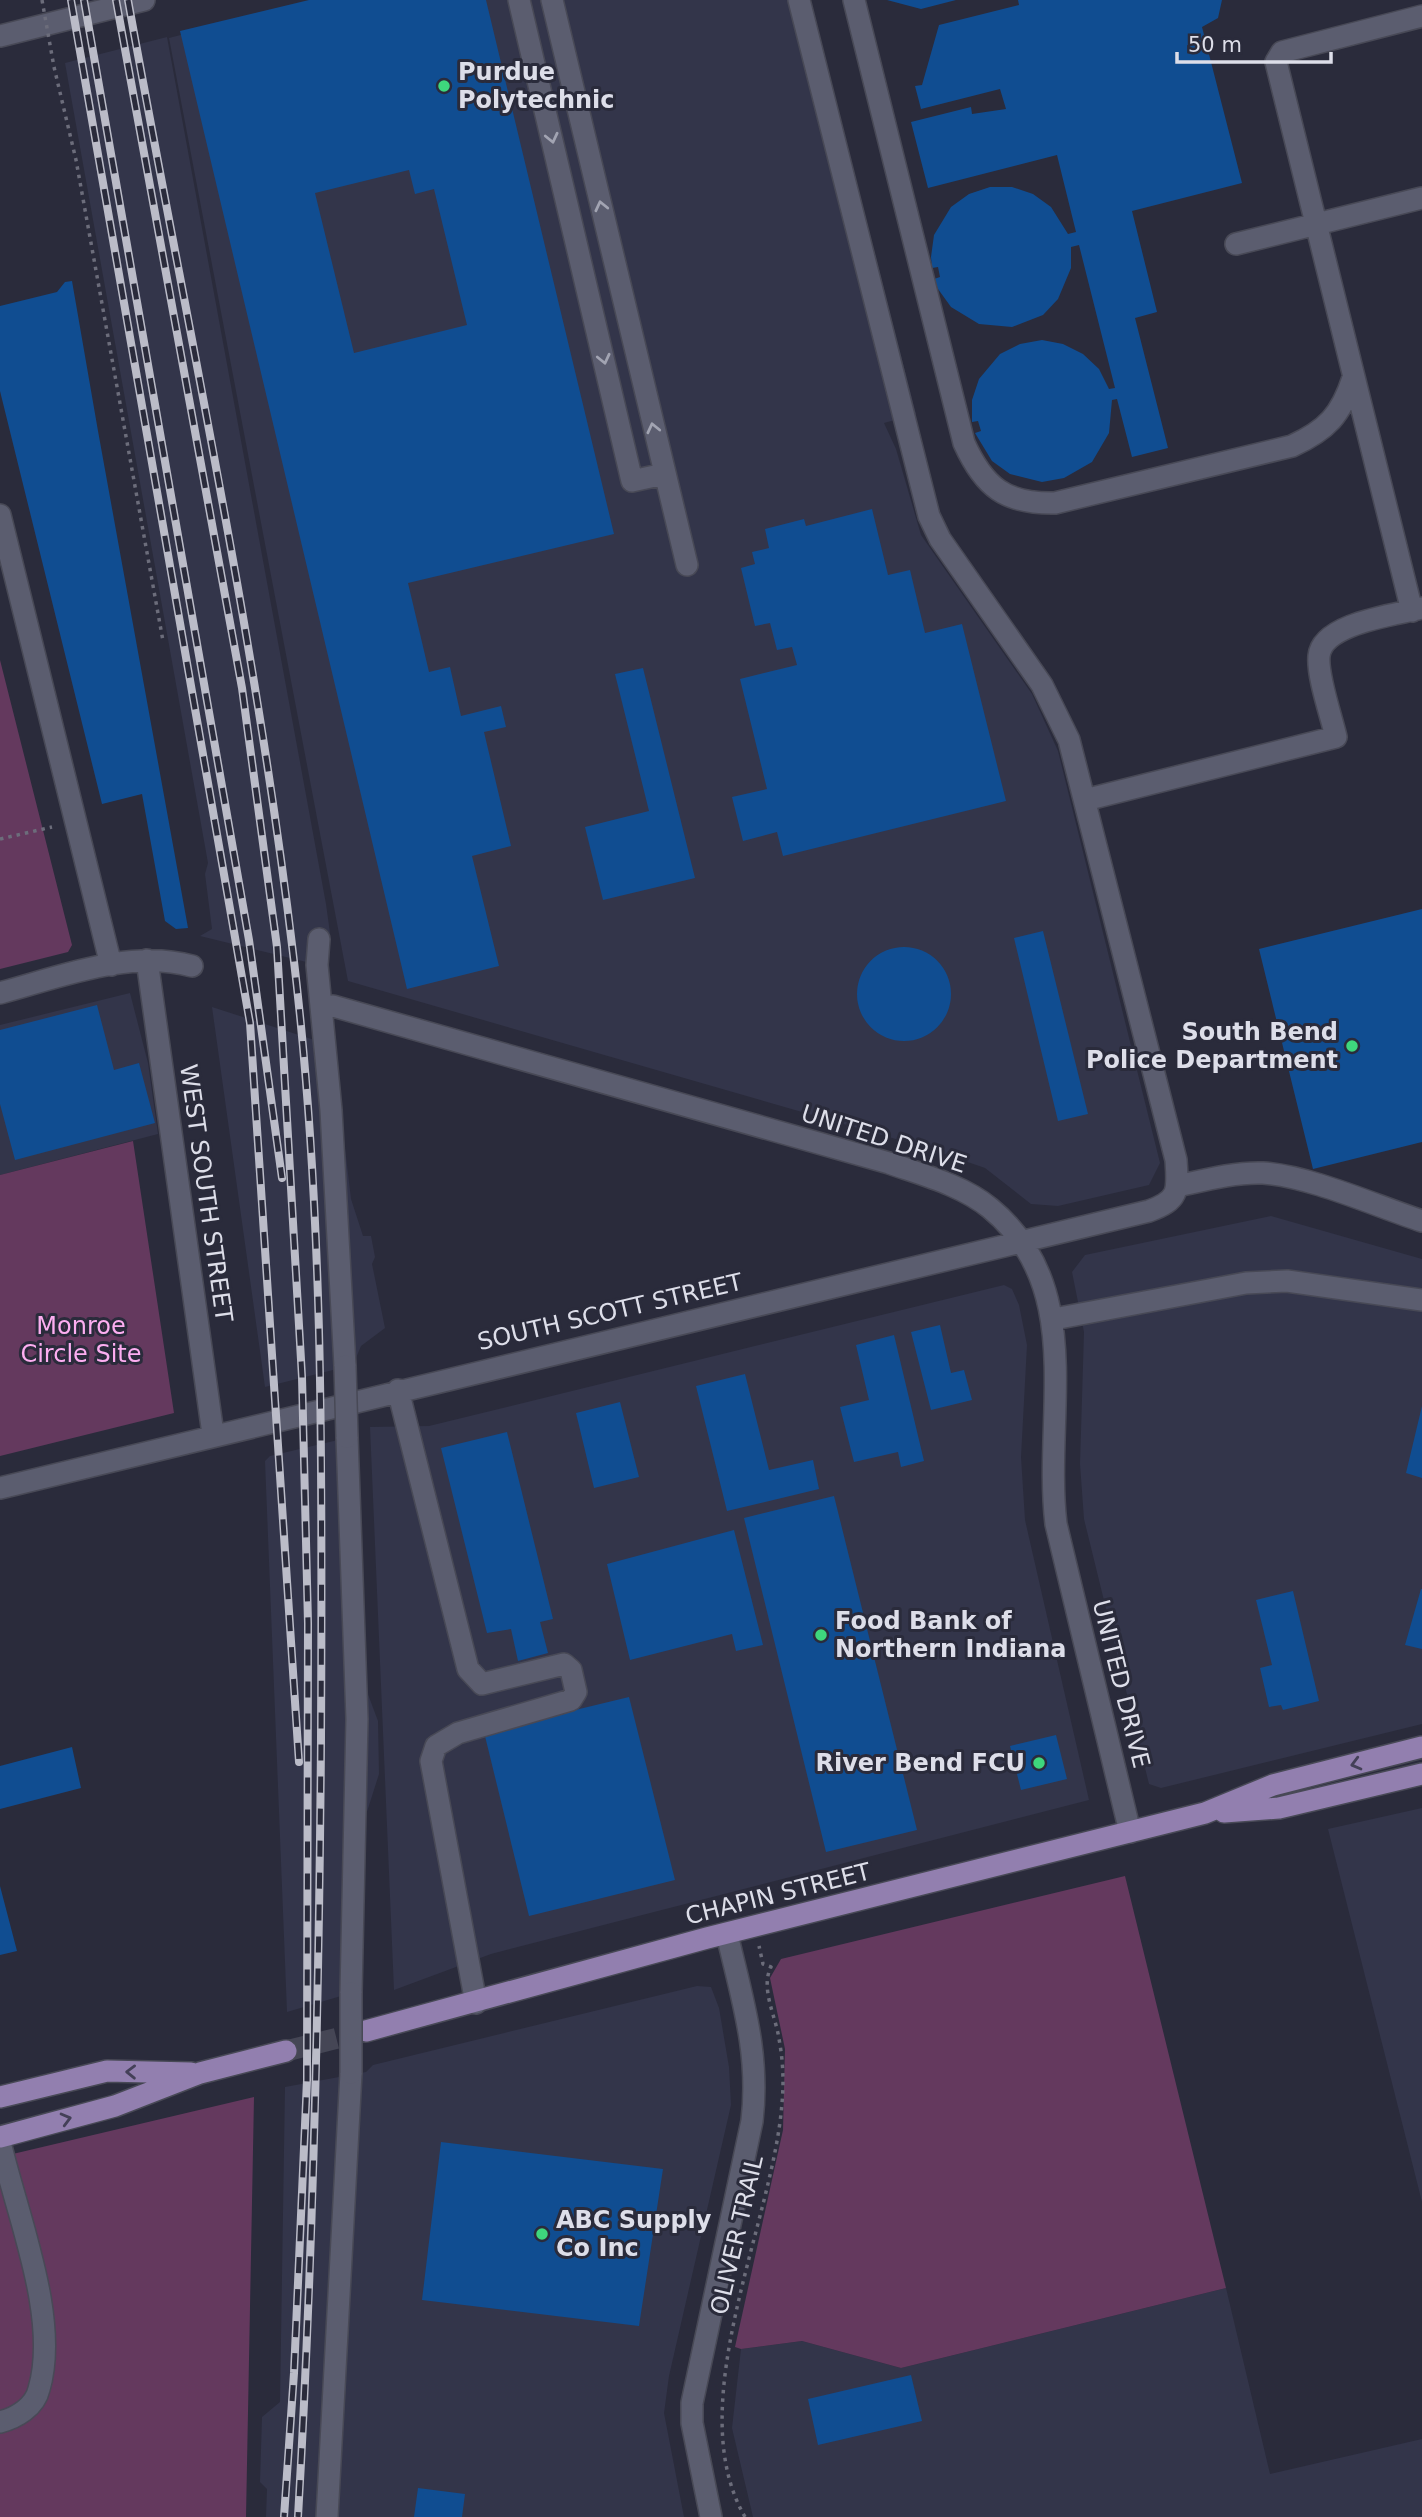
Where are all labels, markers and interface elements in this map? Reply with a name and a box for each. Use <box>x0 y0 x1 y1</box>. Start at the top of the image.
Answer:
scale bar <box>1177 21 1331 65</box>
text: 50 m <box>1188 33 1242 57</box>
place label: Purdue Polytechnic <box>458 58 615 114</box>
marker: Purdue Polytechnic <box>436 78 452 94</box>
one-way arrow <box>544 132 558 144</box>
one-way arrow <box>595 200 609 212</box>
one-way arrow <box>596 353 610 365</box>
one-way arrow <box>647 422 661 434</box>
place label: South Bend Police Department <box>1086 1018 1338 1074</box>
marker: South Bend Police Department <box>1344 1038 1360 1054</box>
street label: WEST SOUTH STREET <box>174 1062 238 1324</box>
street label: UNITED DRIVE <box>798 1099 970 1179</box>
street label: SOUTH SCOTT STREET <box>475 1268 746 1356</box>
park label: Monroe Circle Site <box>20 1312 142 1368</box>
street label: UNITED DRIVE <box>1087 1597 1155 1771</box>
place label: Food Bank of Northern Indiana <box>835 1607 1066 1663</box>
marker: Food Bank of Northern Indiana <box>813 1627 829 1643</box>
place label: River Bend FCU <box>815 1749 1025 1777</box>
marker: River Bend FCU <box>1031 1755 1047 1771</box>
one-way arrow <box>1350 1756 1362 1770</box>
street label: CHAPIN STREET <box>682 1857 874 1931</box>
one-way arrow <box>126 2064 136 2080</box>
one-way arrow <box>60 2113 72 2128</box>
street label: OLIVER TRAIL <box>705 2152 769 2317</box>
place label: ABC Supply Co Inc <box>556 2206 712 2262</box>
marker: ABC Supply Co Inc <box>534 2226 550 2242</box>

